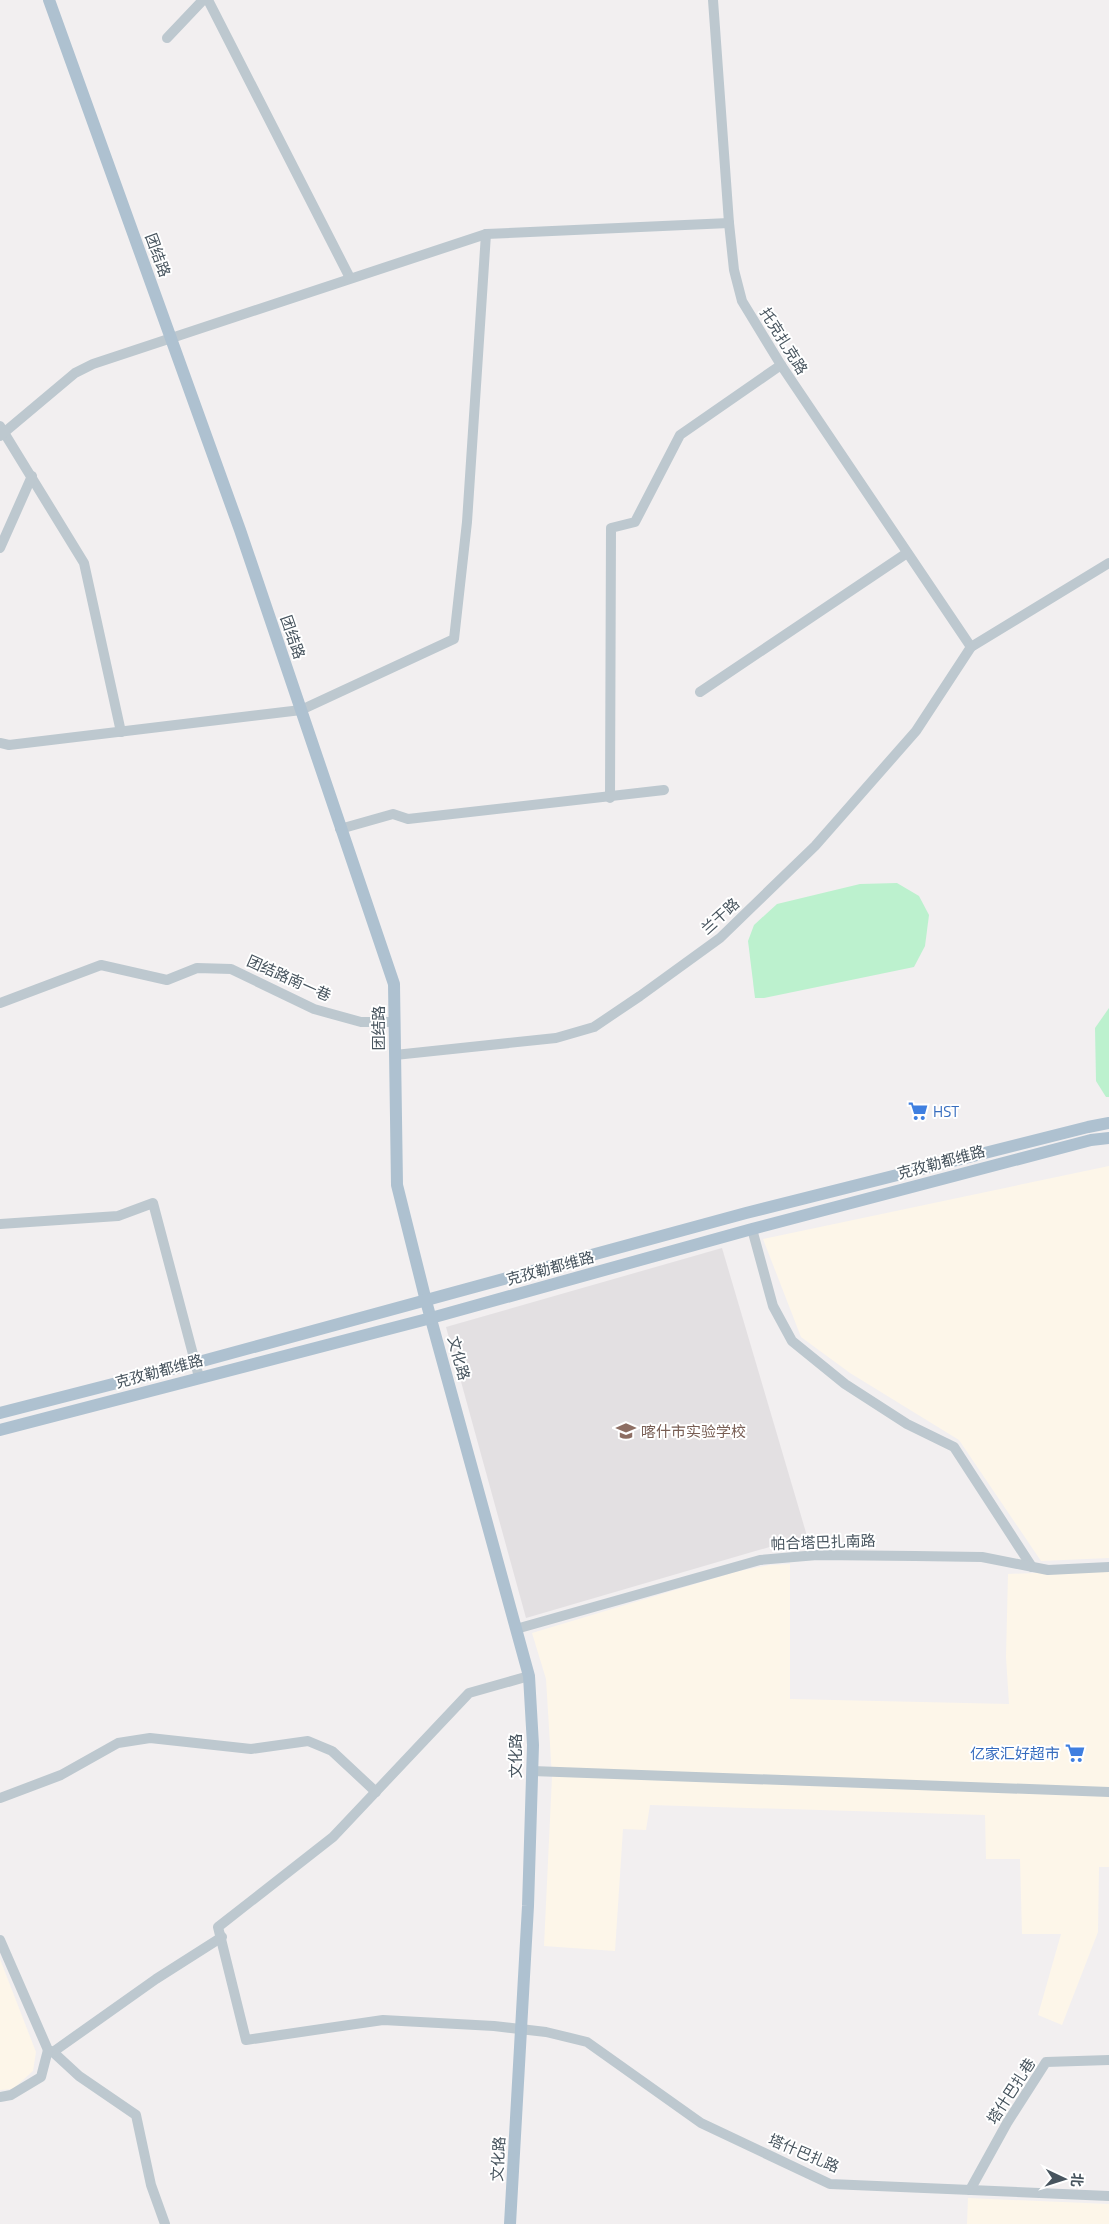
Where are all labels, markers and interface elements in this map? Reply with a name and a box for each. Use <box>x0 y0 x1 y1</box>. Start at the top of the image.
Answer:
street label: 团结路 <box>139 230 177 280</box>
street label: 托克扎克路 <box>754 303 814 379</box>
street label: 团结路 <box>275 612 311 662</box>
street label: 兰干路 <box>696 892 744 940</box>
street label: 团结路南一巷 <box>243 949 335 1007</box>
street label: 团结路 <box>367 1005 390 1051</box>
supermarket icon: HST <box>907 1100 929 1122</box>
place label: HST <box>933 1100 959 1123</box>
street label: 克孜勒都维路 <box>895 1139 987 1185</box>
street label: 克孜勒都维路 <box>504 1245 596 1291</box>
street label: 文化路 <box>442 1333 476 1383</box>
street label: 克孜勒都维路 <box>113 1348 205 1394</box>
school or university icon: 喀什市实验学校 <box>615 1420 637 1442</box>
place label: 喀什市实验学校 <box>641 1420 746 1443</box>
street label: 帕合塔巴扎南路 <box>770 1529 876 1555</box>
street label: 文化路 <box>504 1733 527 1779</box>
place label: 亿家汇好超市 <box>970 1742 1060 1765</box>
supermarket icon: 亿家汇好超市 <box>1064 1742 1086 1764</box>
street label: 塔什巴扎巷 <box>981 2053 1041 2129</box>
street label: 塔什巴扎路 <box>765 2128 843 2178</box>
street label: 文化路 <box>485 2136 511 2182</box>
north arrow <box>1039 2154 1089 2204</box>
text: 北 <box>1067 2172 1088 2188</box>

